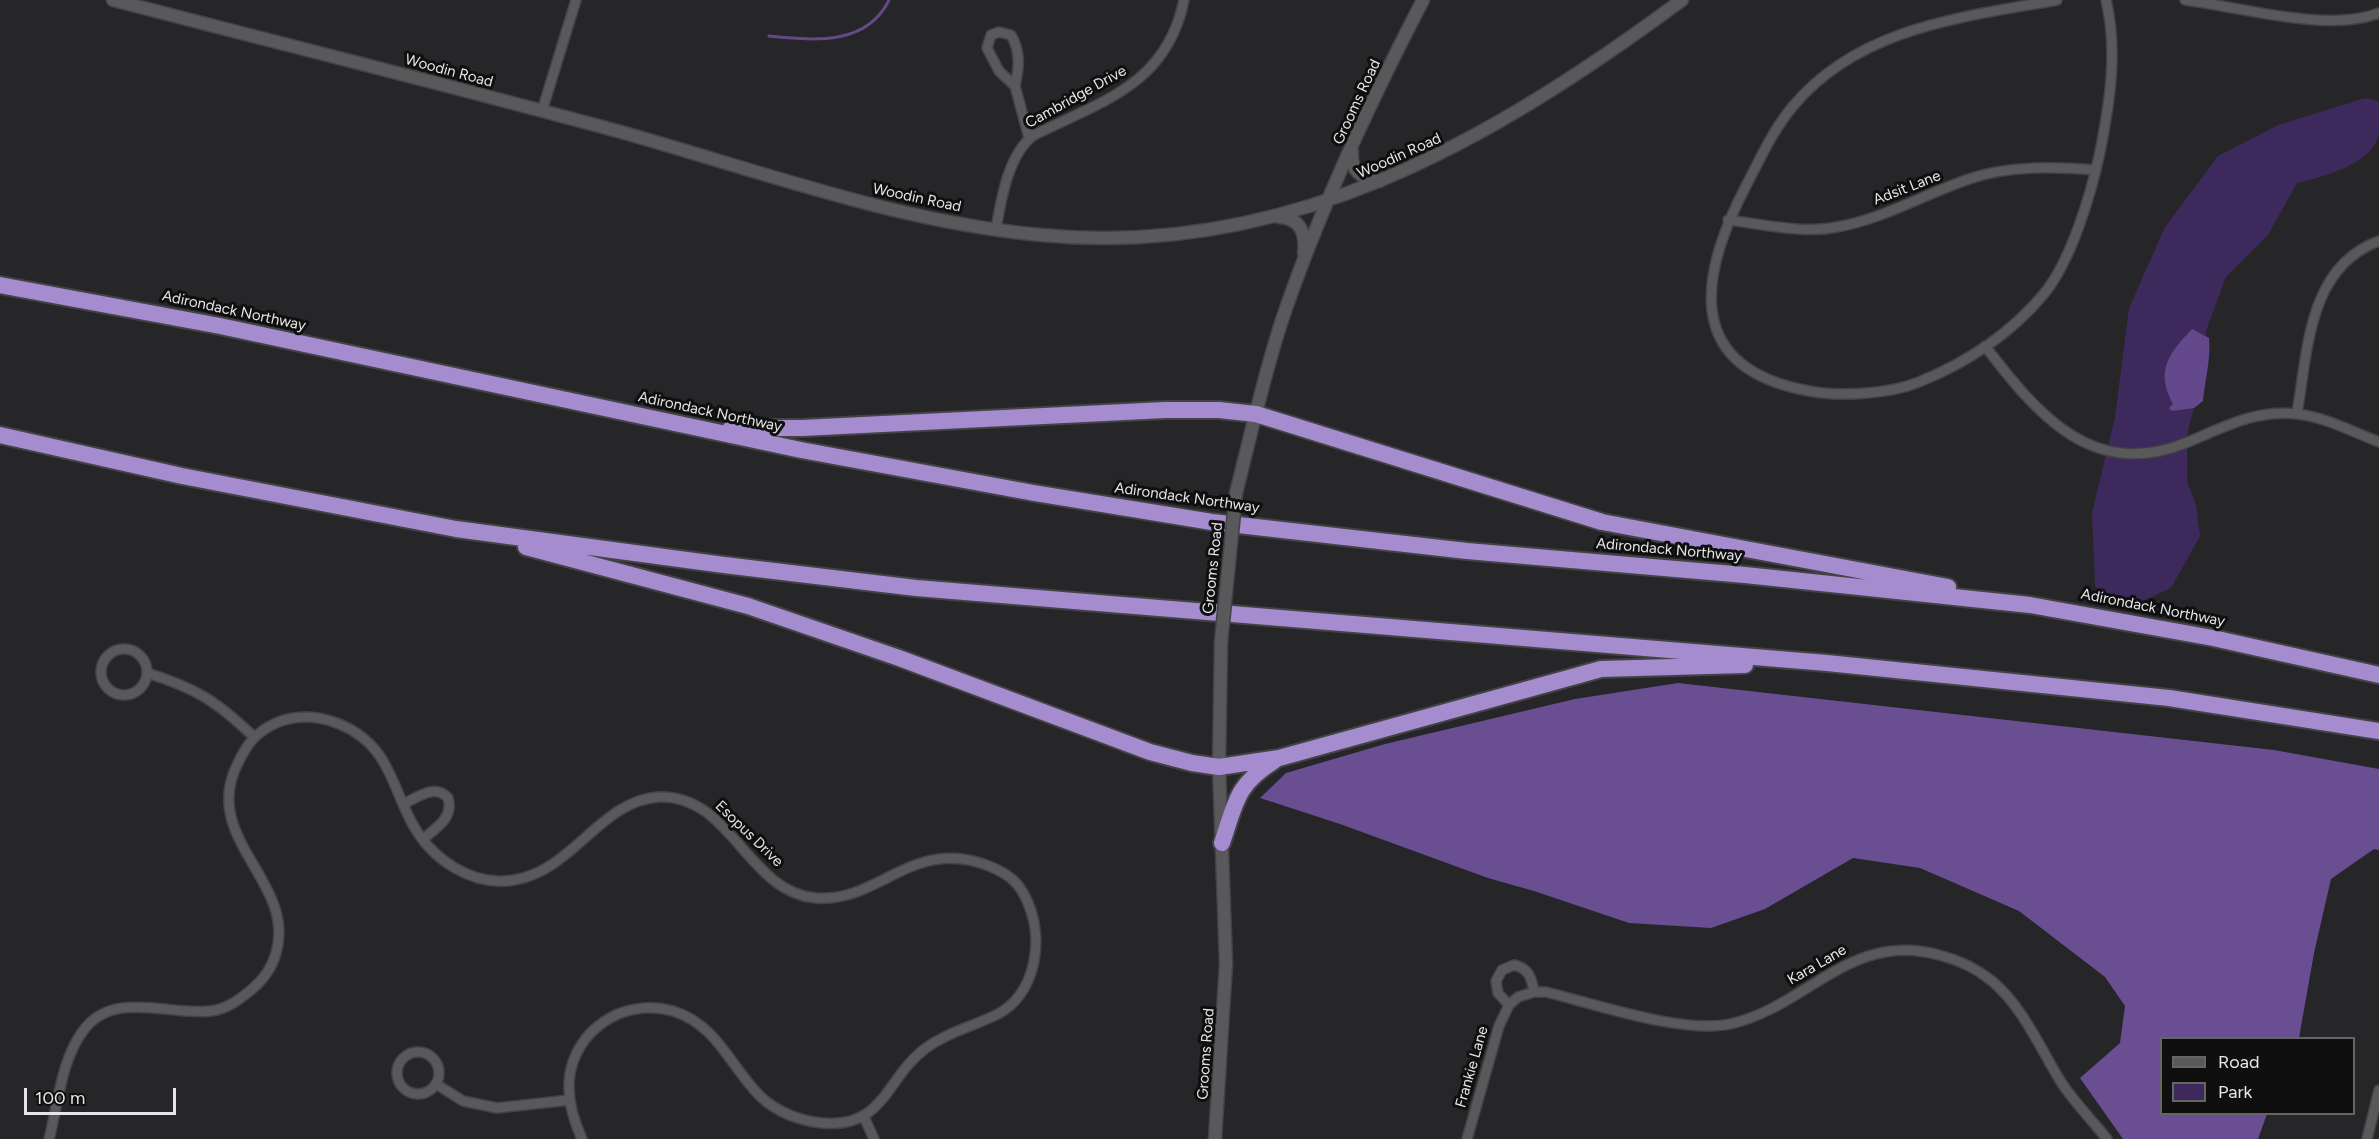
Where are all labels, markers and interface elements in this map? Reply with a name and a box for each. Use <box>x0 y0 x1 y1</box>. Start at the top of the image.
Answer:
street label: Woodin Road <box>403 51 495 91</box>
street label: Grooms Road <box>1329 57 1385 147</box>
street label: Cambridge Drive <box>1022 62 1130 132</box>
street label: Woodin Road <box>1354 129 1444 183</box>
street label: Adsit Lane <box>1871 167 1943 209</box>
street label: Woodin Road <box>871 180 963 216</box>
street label: Adirondack Northway <box>161 287 307 335</box>
street label: Adirondack Northway <box>637 388 783 436</box>
street label: Adirondack Northway <box>1113 479 1261 517</box>
street label: Grooms Road <box>1199 521 1227 615</box>
street label: Adirondack Northway <box>1595 535 1743 565</box>
street label: Adirondack Northway <box>2079 585 2227 631</box>
street label: Esopus Drive <box>711 797 787 871</box>
street label: Kara Lane <box>1784 941 1850 989</box>
street label: Grooms Road <box>1194 1008 1218 1100</box>
street label: Frankie Lane <box>1452 1024 1492 1110</box>
legend <box>2160 1037 2355 1115</box>
text: Road <box>2218 1051 2259 1073</box>
scale bar <box>27 1076 178 1114</box>
text: Park <box>2218 1081 2252 1103</box>
text: 100 m <box>35 1087 85 1109</box>

